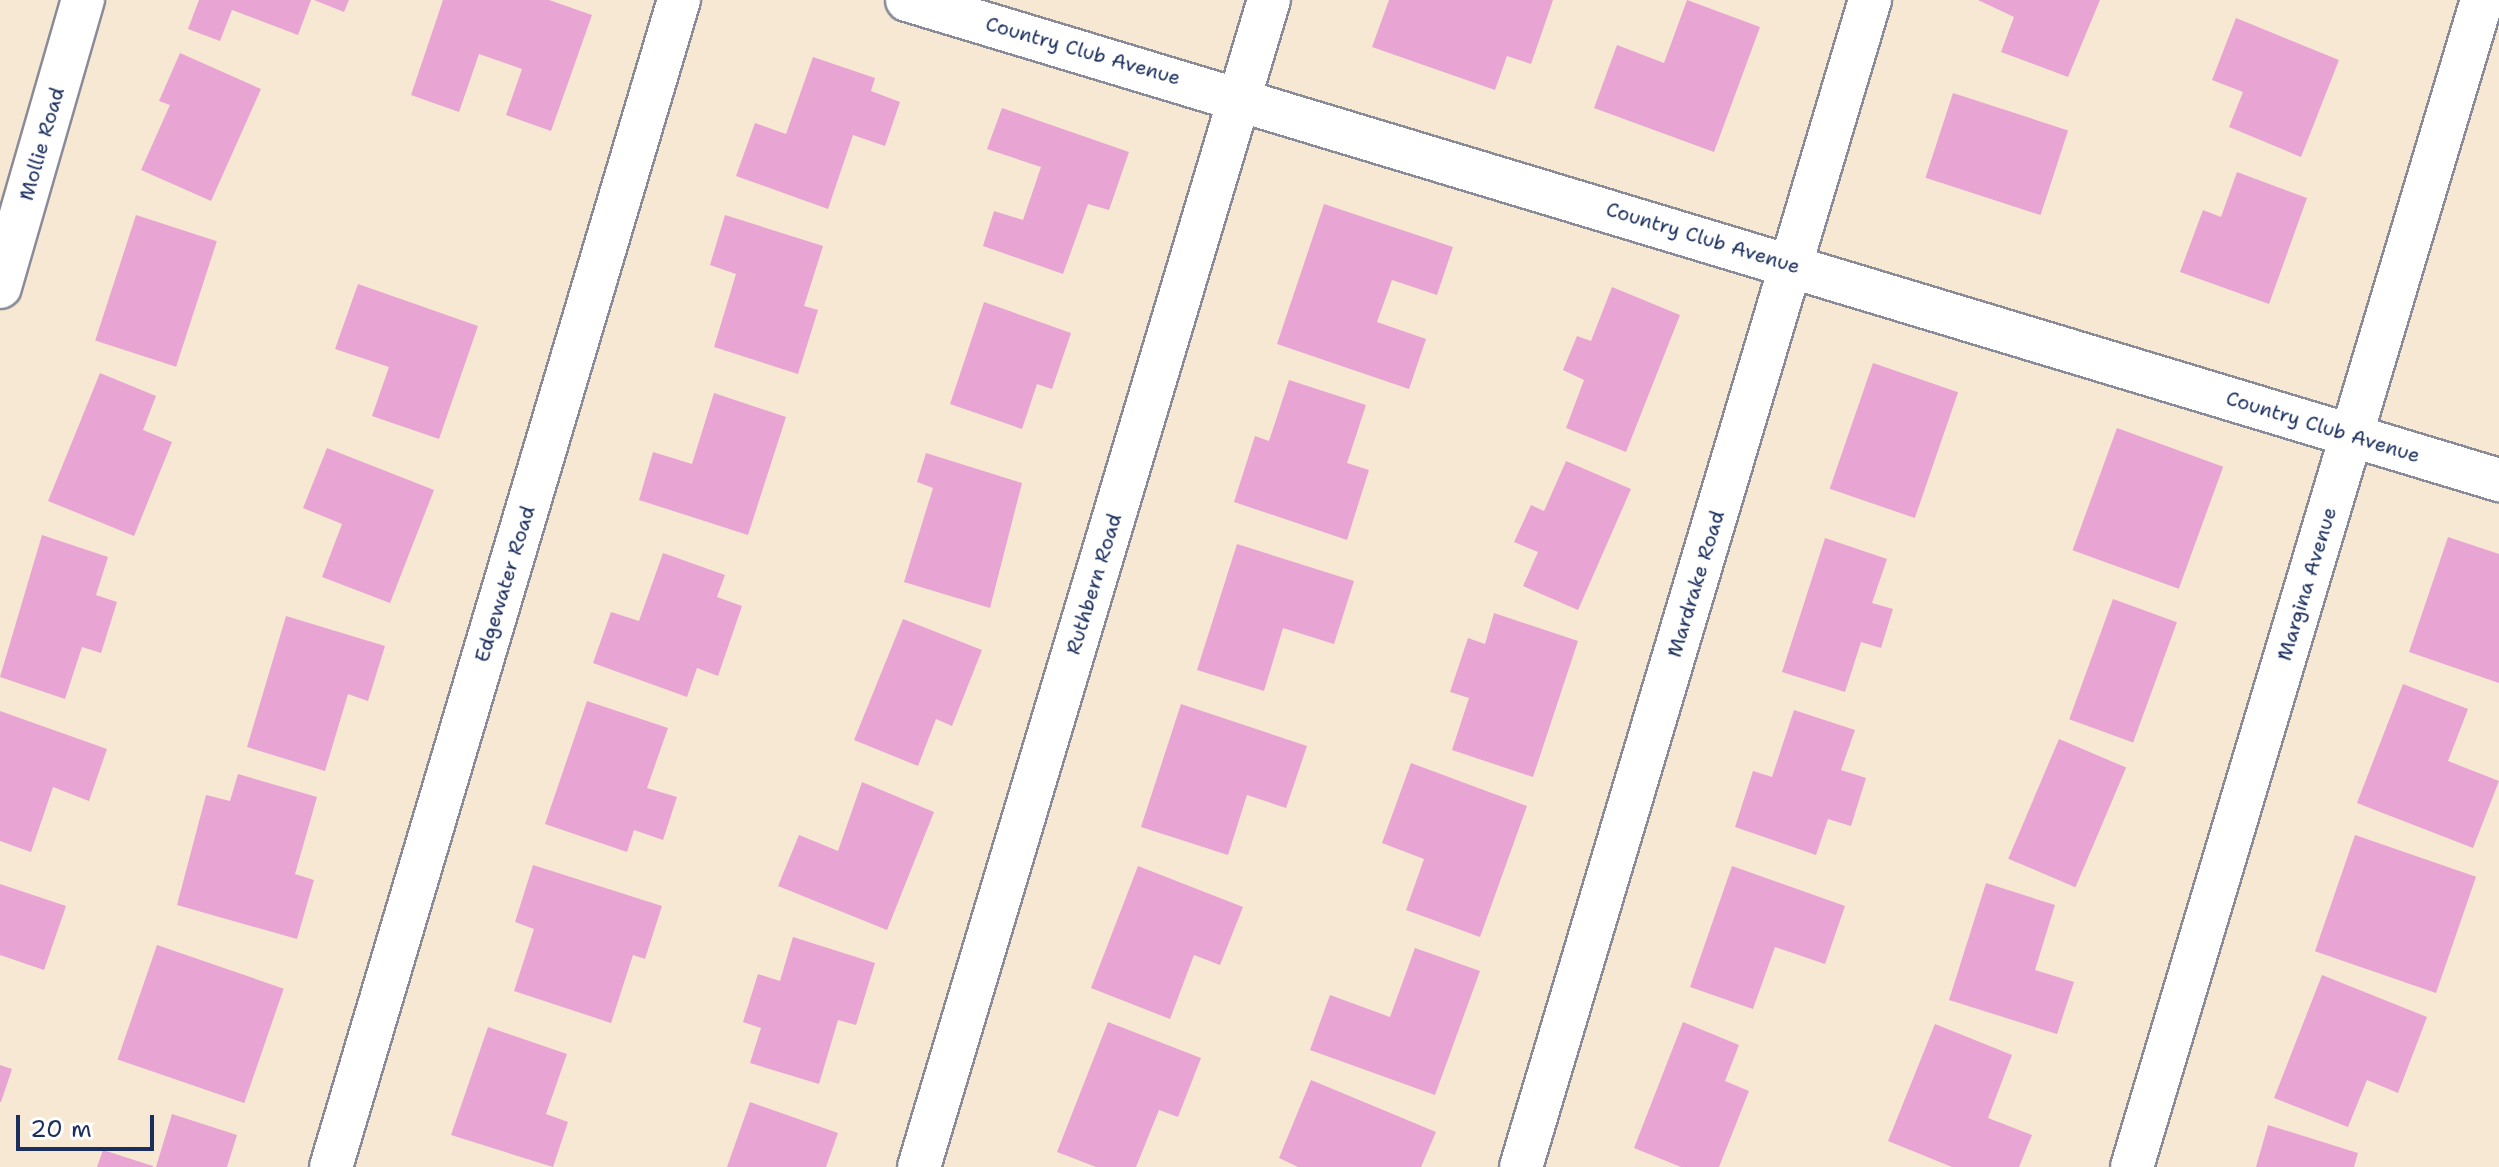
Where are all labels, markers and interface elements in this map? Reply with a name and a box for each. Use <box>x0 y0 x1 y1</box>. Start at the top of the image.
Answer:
street label: Country Club Avenue <box>983 12 1183 90</box>
street label: Mollie Road <box>14 85 70 203</box>
street label: Country Club Avenue <box>1603 197 1803 279</box>
street label: Country Club Avenue <box>2223 386 2423 468</box>
street label: Edgewater Road <box>470 503 540 665</box>
street label: Margina Avenue <box>2272 504 2342 664</box>
street label: Mardrake Road <box>1662 508 1730 660</box>
street label: Ruthbern Road <box>1061 511 1127 657</box>
scale bar <box>20 1099 158 1149</box>
text: 20 m <box>30 1113 92 1145</box>

